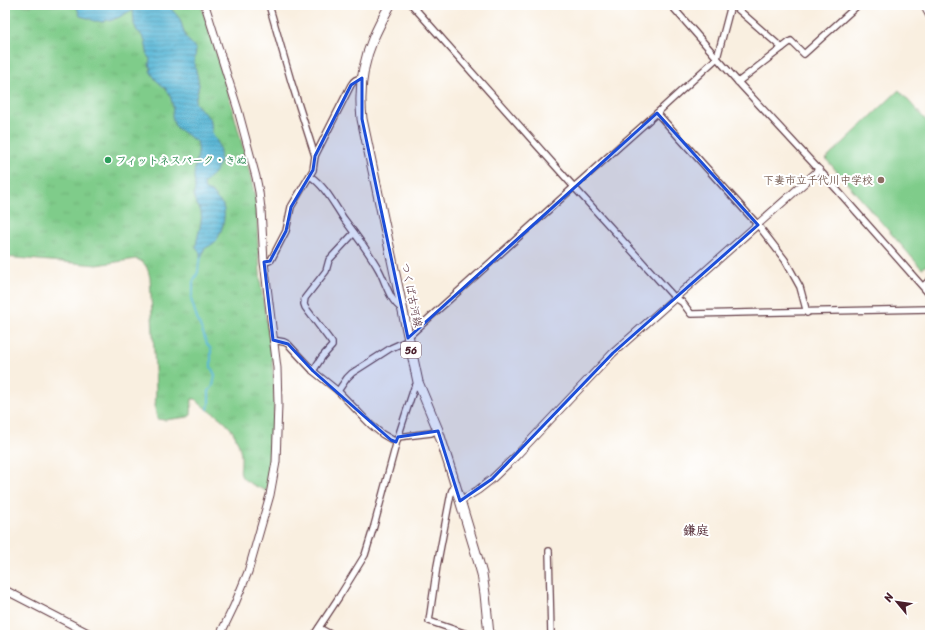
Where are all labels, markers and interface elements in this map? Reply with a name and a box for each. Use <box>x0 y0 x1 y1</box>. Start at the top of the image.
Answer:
place label: フィットネスパーク・きぬ <box>116 151 247 170</box>
marker: フィットネスパーク・きぬ <box>103 155 113 165</box>
place label: 下妻市立千代川中学校 <box>763 171 873 190</box>
marker: 下妻市立千代川中学校 <box>876 175 886 185</box>
street label: つくば古河線 <box>395 261 428 329</box>
road number: 56 <box>401 342 421 358</box>
district label: 鎌庭 <box>683 519 709 542</box>
north arrow <box>877 582 917 622</box>
text: N <box>878 589 899 606</box>

